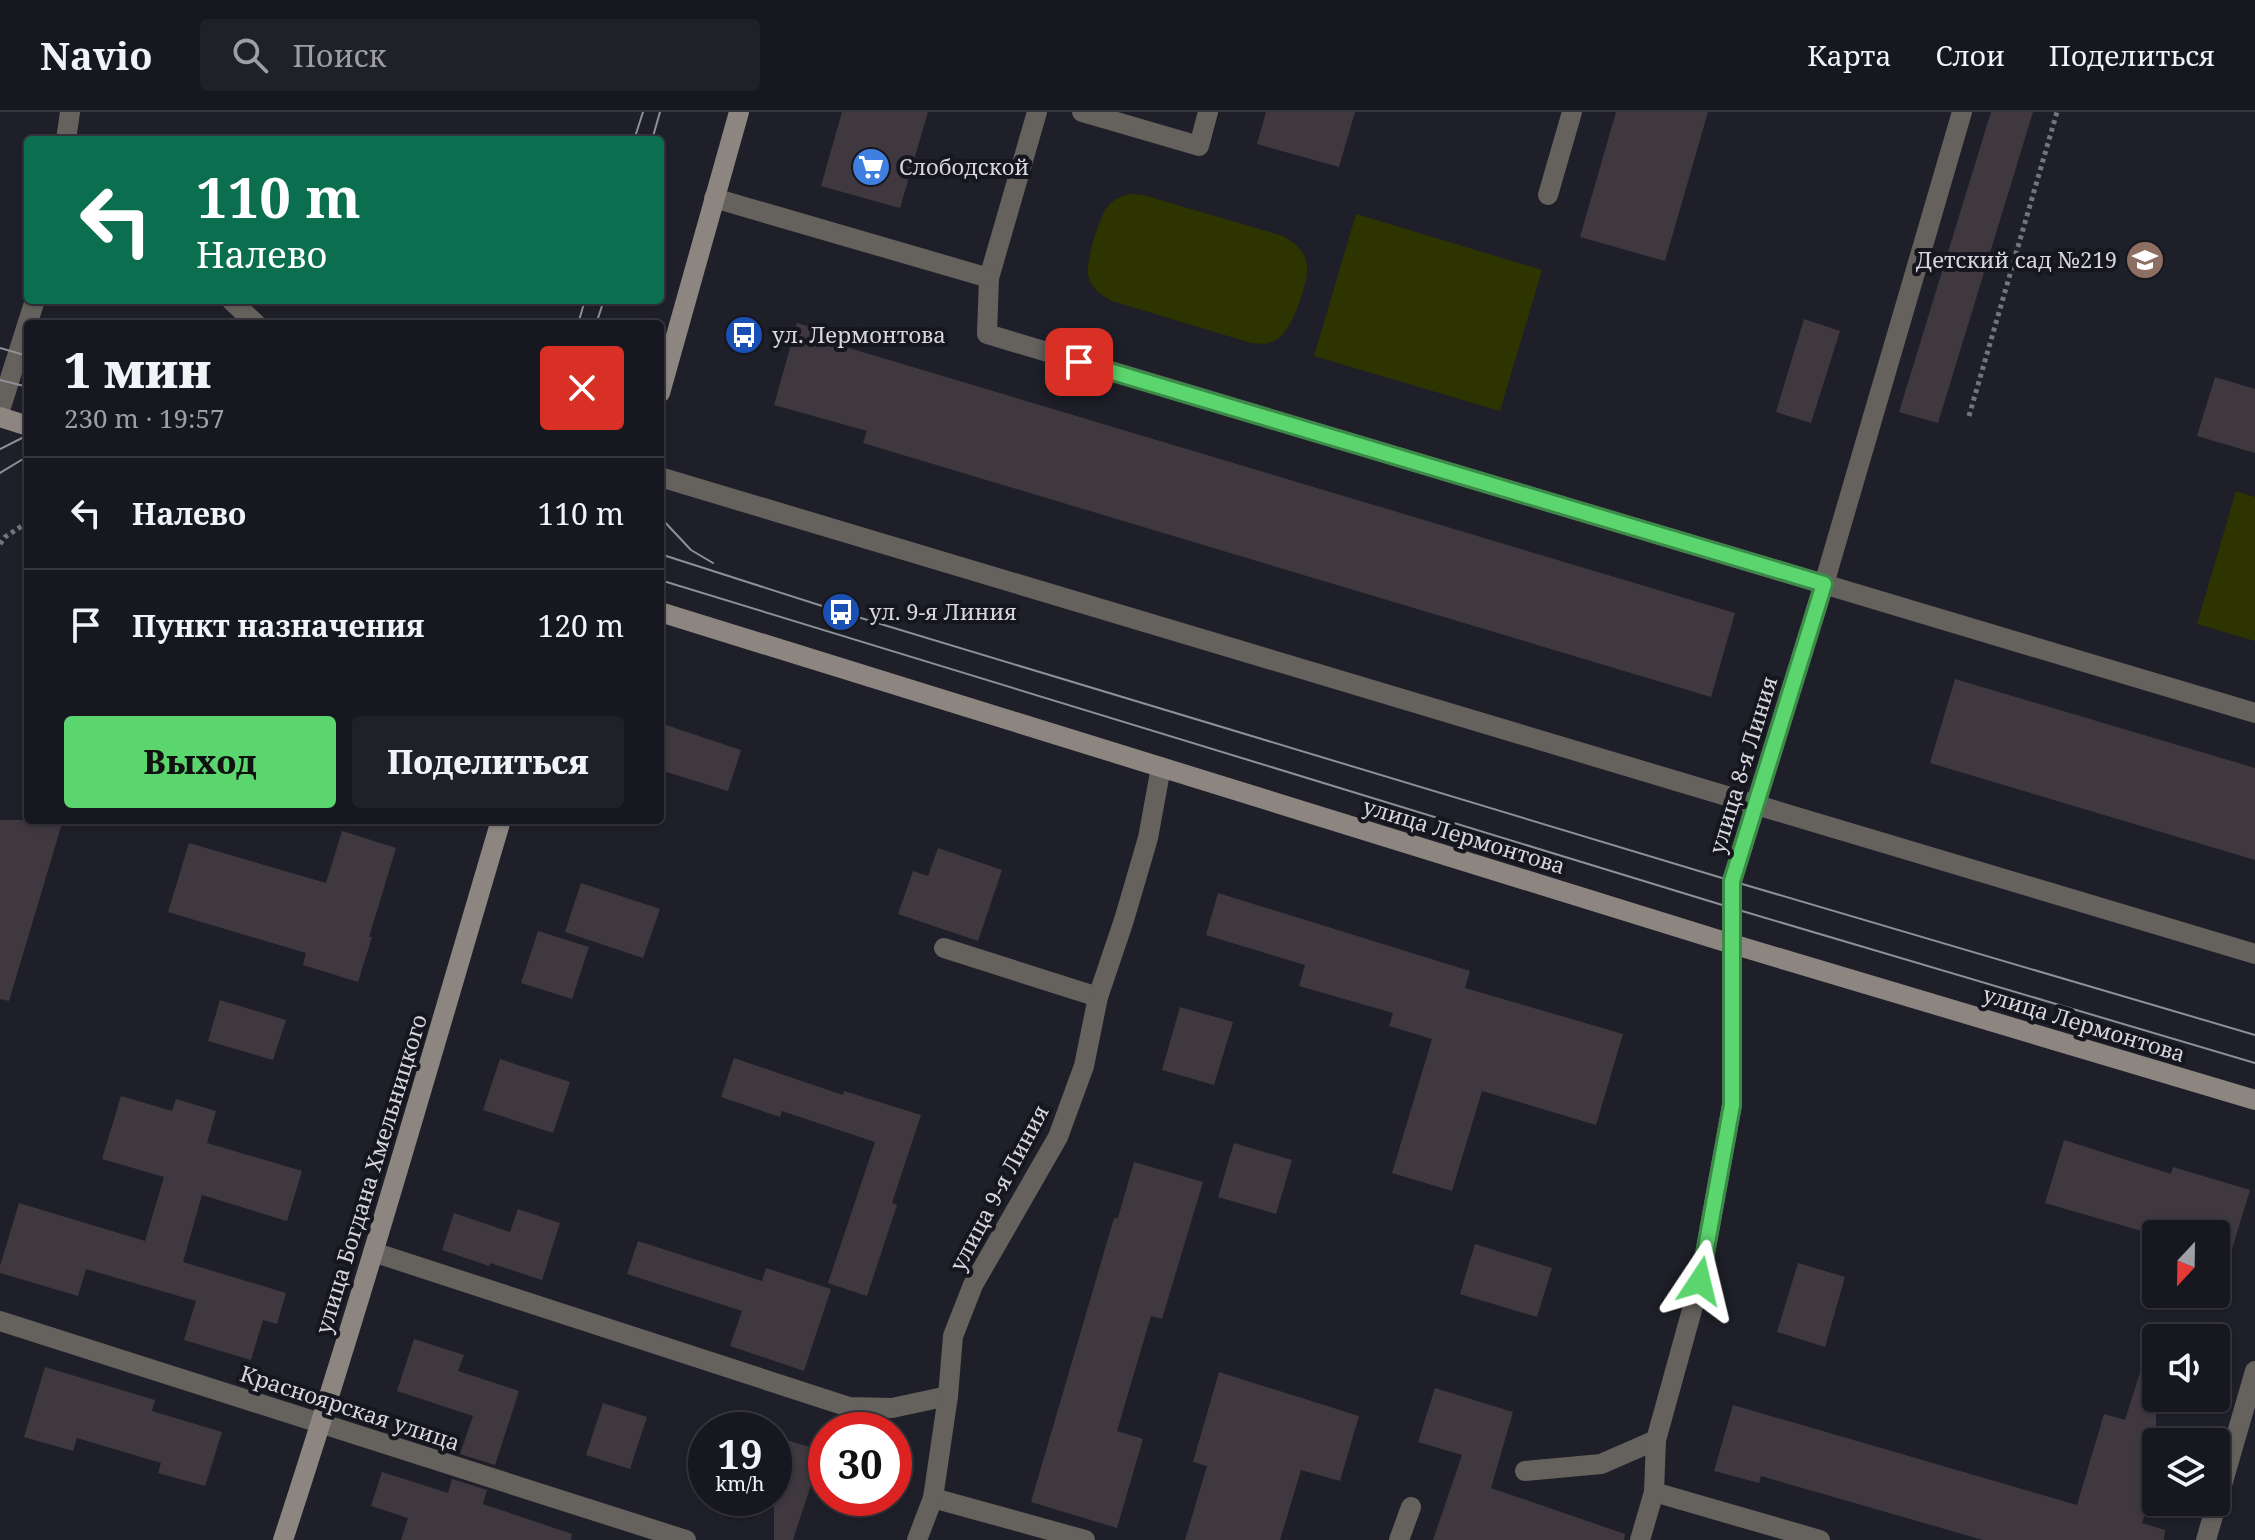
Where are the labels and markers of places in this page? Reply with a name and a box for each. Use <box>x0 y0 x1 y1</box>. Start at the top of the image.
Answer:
supermarket icon: Слободской <box>850 146 892 188</box>
place label: Слободской <box>899 151 1029 181</box>
school or university icon: Детский сад №219 <box>2124 239 2166 281</box>
place label: Детский сад №219 <box>1916 244 2117 274</box>
bus stop icon: ул. Лермонтова <box>723 314 765 356</box>
place label: ул. Лермонтова <box>772 319 946 349</box>
pin <box>1045 328 1113 396</box>
bus stop icon: ул. 9-я Линия <box>820 591 862 633</box>
place label: ул. 9-я Линия <box>869 596 1017 626</box>

